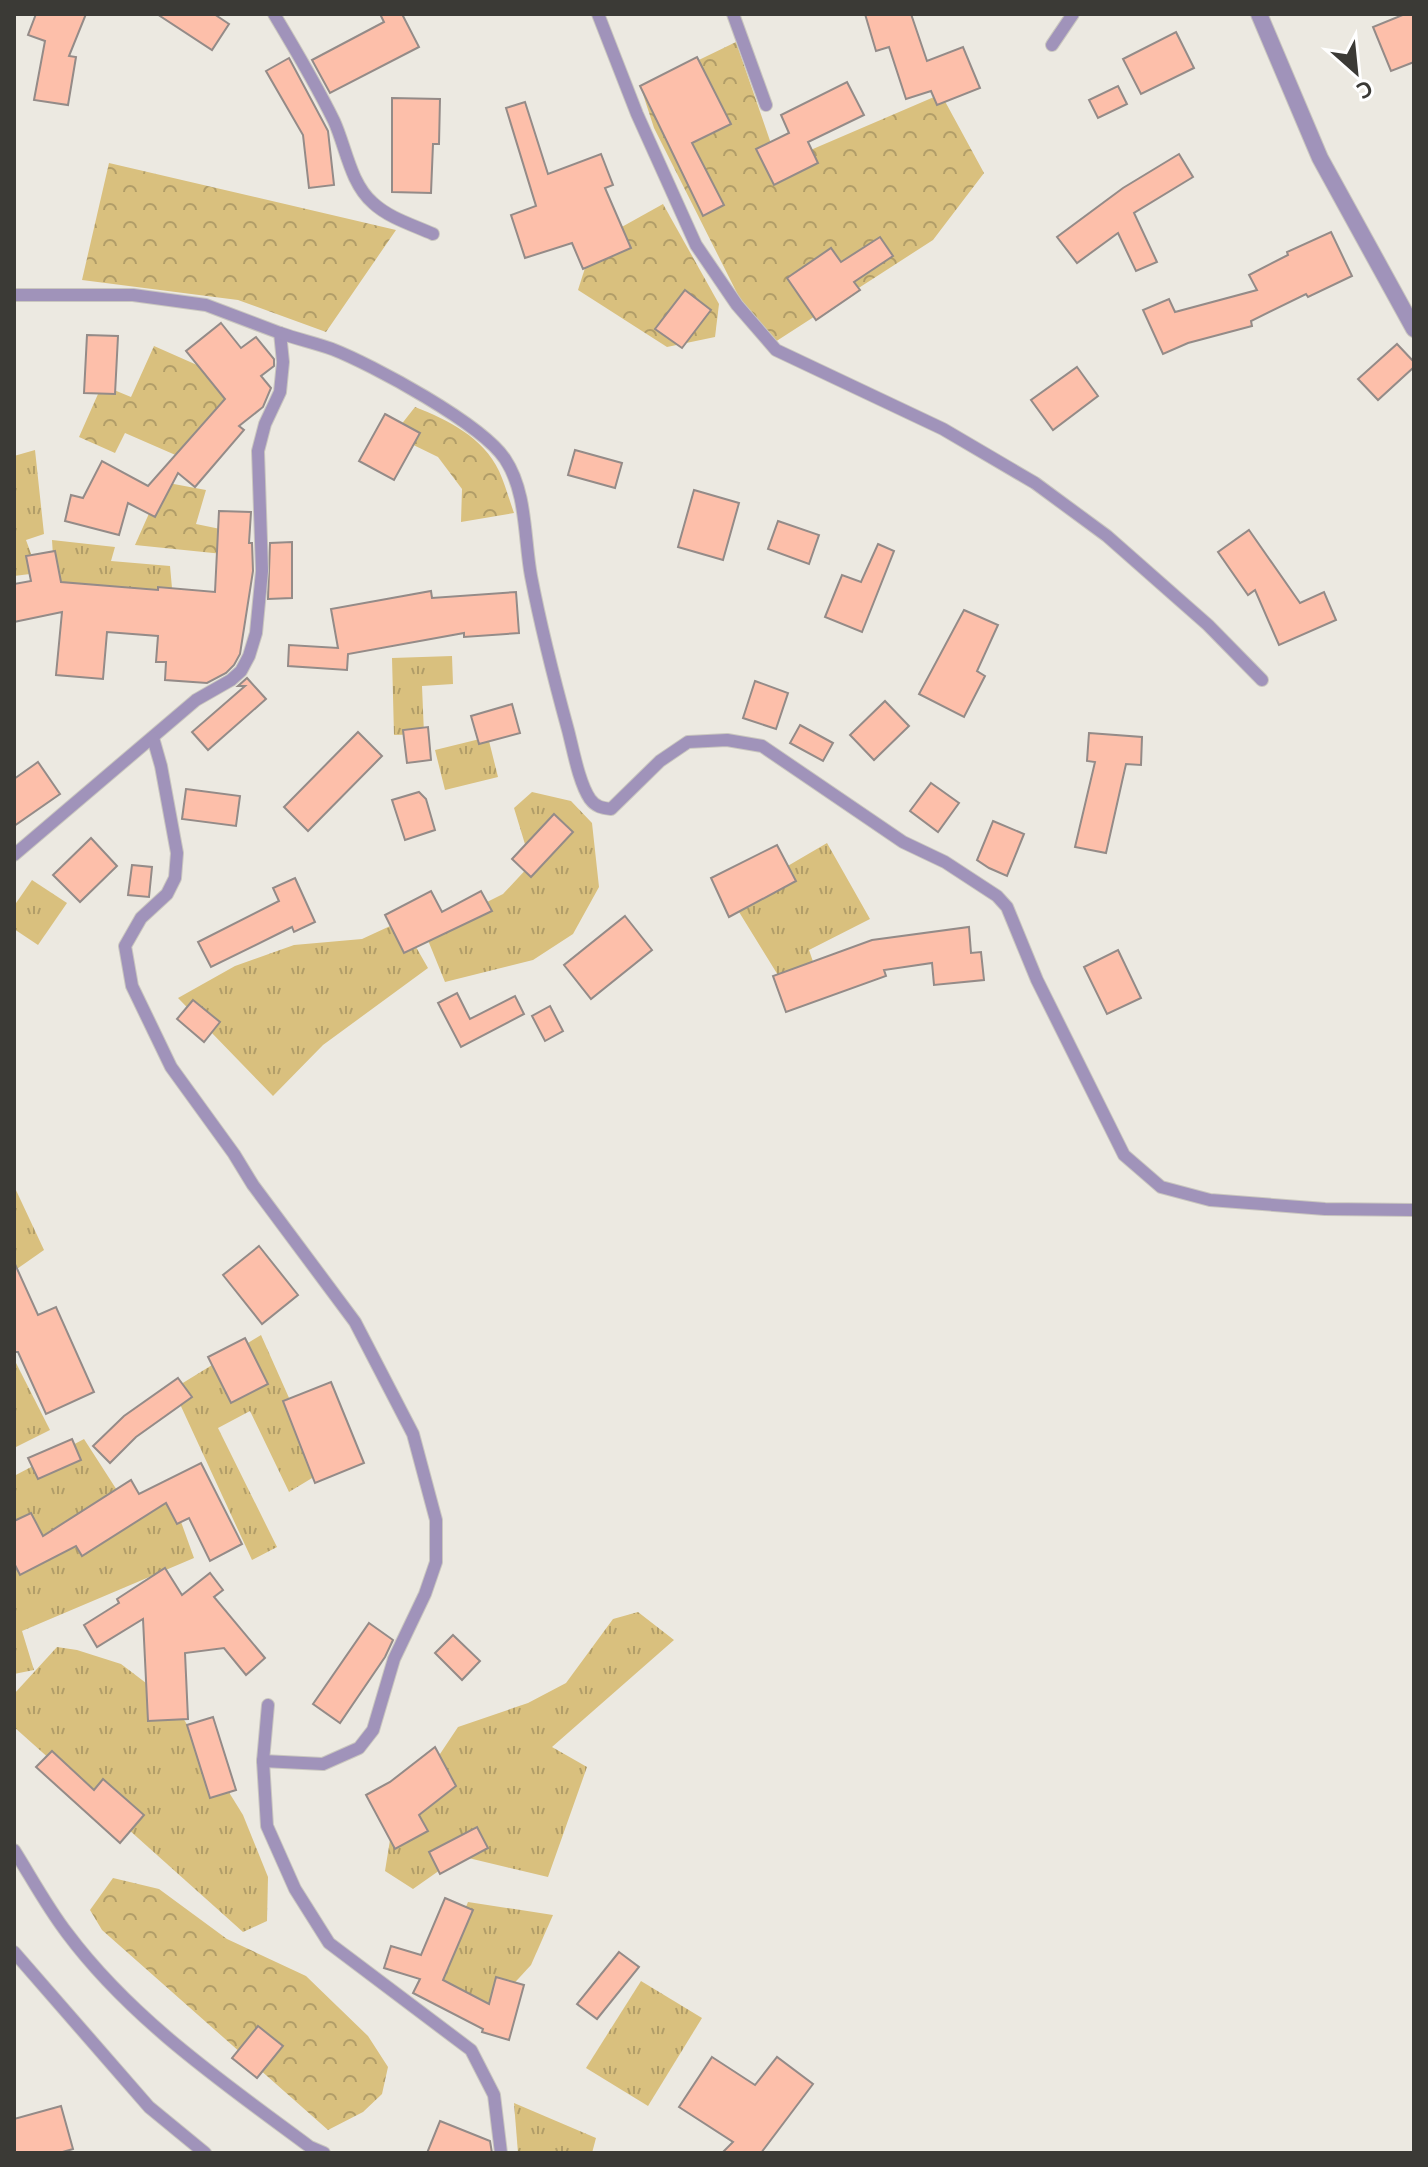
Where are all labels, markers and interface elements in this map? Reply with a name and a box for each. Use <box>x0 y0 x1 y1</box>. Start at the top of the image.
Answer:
north arrow <box>1316 32 1396 112</box>
text: С <box>1353 76 1377 105</box>

